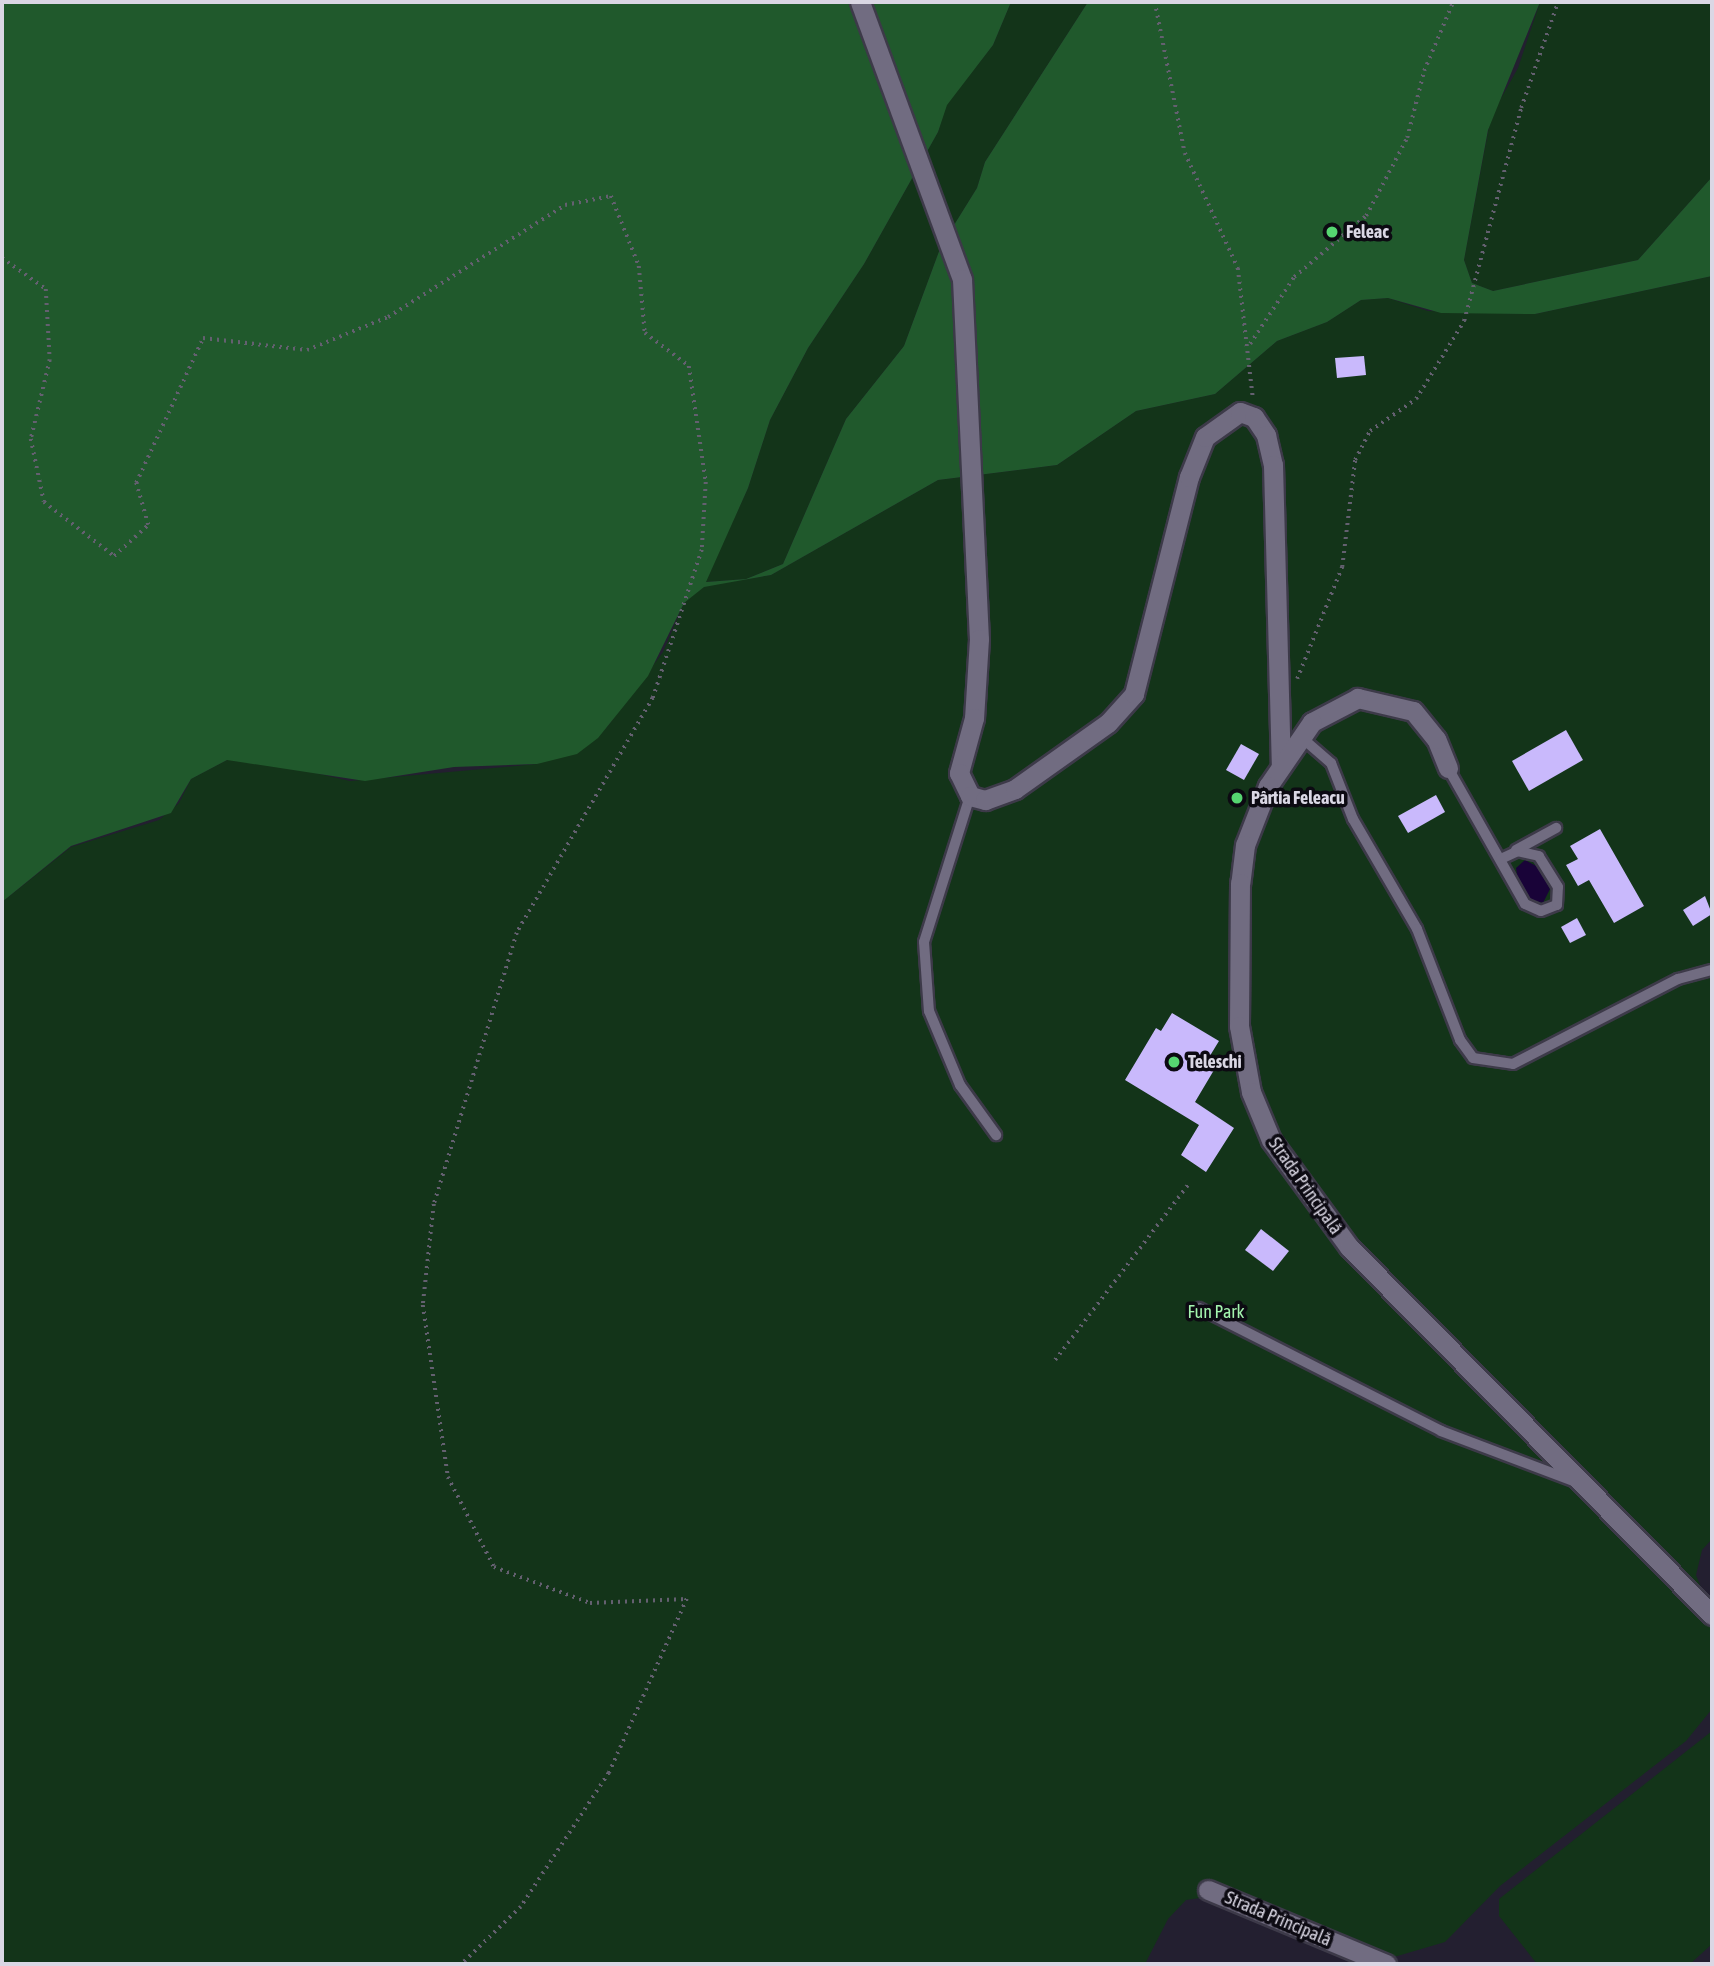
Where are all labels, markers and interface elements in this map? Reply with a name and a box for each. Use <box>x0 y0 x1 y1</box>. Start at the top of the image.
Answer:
place label: Feleac <box>1346 221 1389 243</box>
marker: Feleac <box>1324 224 1340 240</box>
place label: Pârtia Feleacu <box>1251 787 1345 809</box>
marker: Pârtia Feleacu <box>1229 790 1245 806</box>
place label: Teleschi <box>1188 1051 1242 1073</box>
marker: Teleschi <box>1166 1054 1182 1070</box>
street label: Strada Principală <box>1264 1133 1346 1239</box>
park label: Fun Park <box>1187 1301 1245 1323</box>
street label: Strada Principală <box>1222 1887 1334 1951</box>

